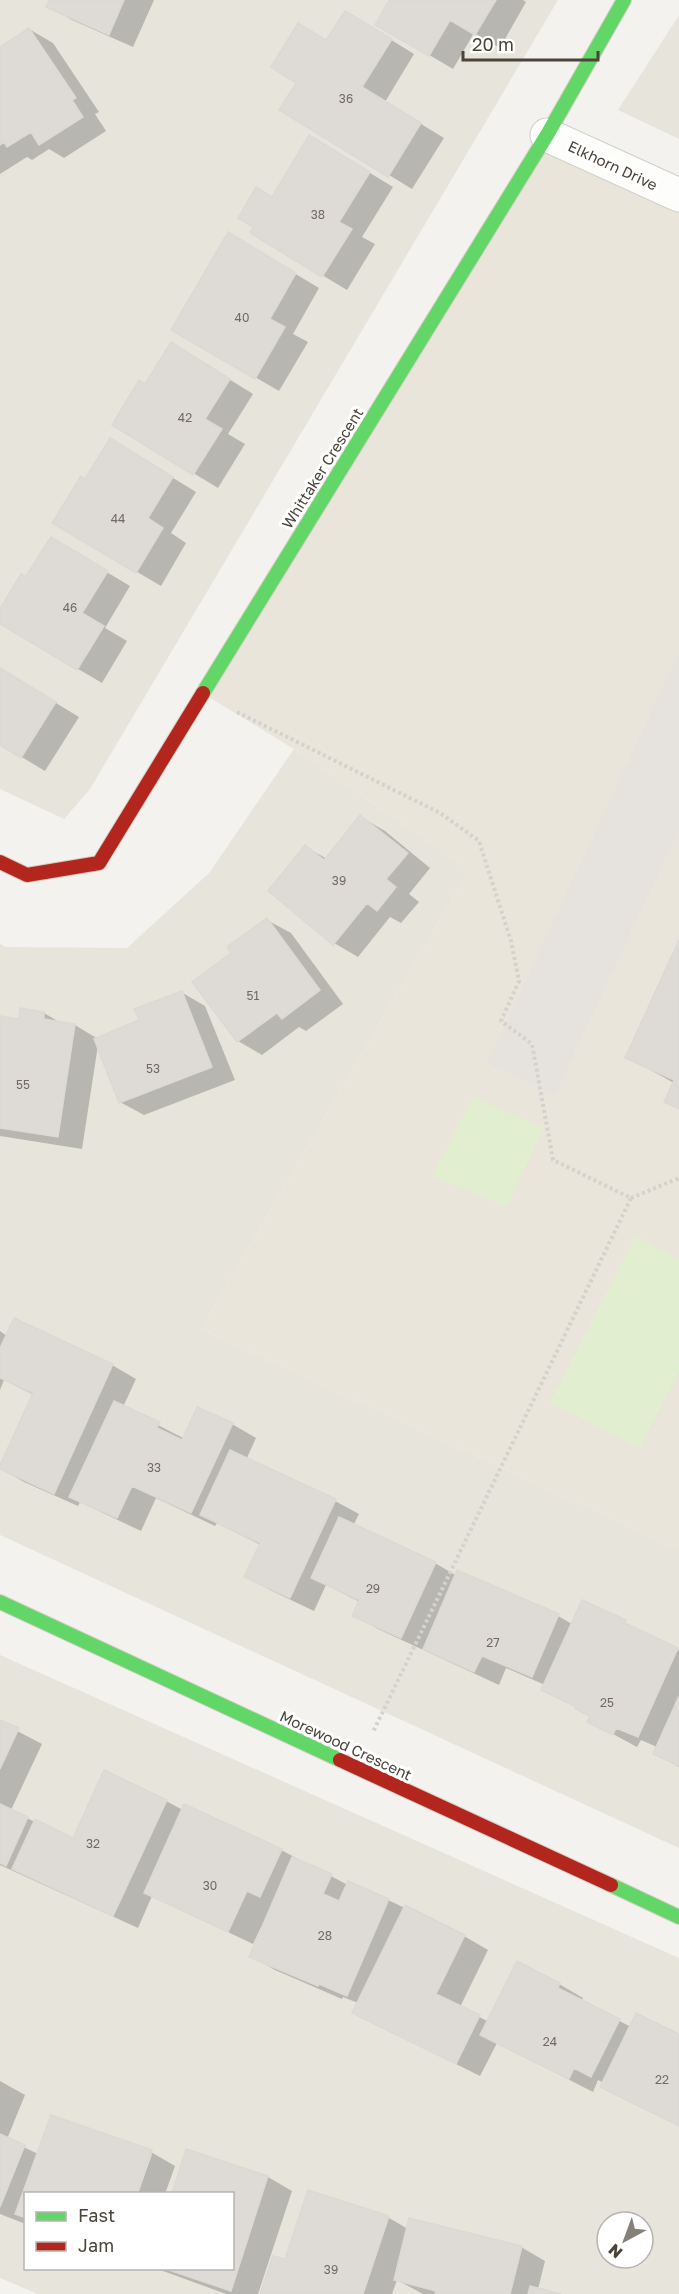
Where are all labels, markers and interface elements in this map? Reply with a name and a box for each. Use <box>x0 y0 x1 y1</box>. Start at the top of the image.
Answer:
scale bar <box>463 24 598 62</box>
text: 20 m <box>472 33 514 55</box>
house number: 36 <box>339 91 353 106</box>
street label: Elkhorn Drive <box>565 136 661 194</box>
house number: 38 <box>311 207 325 222</box>
house number: 40 <box>235 310 249 325</box>
street label: Whittaker Crescent <box>278 404 366 532</box>
house number: 42 <box>178 410 192 425</box>
house number: 44 <box>111 511 125 526</box>
house number: 46 <box>63 600 77 615</box>
house number: 39 <box>332 873 346 888</box>
house number: 51 <box>247 988 260 1003</box>
house number: 53 <box>146 1061 160 1076</box>
house number: 55 <box>16 1077 30 1092</box>
house number: 33 <box>147 1460 161 1475</box>
house number: 29 <box>366 1581 380 1596</box>
house number: 27 <box>486 1635 500 1650</box>
house number: 25 <box>600 1695 614 1710</box>
street label: Morewood Crescent <box>277 1706 415 1784</box>
house number: 32 <box>86 1836 100 1851</box>
house number: 30 <box>203 1878 217 1893</box>
house number: 28 <box>318 1928 332 1943</box>
house number: 24 <box>543 2034 557 2049</box>
house number: 22 <box>655 2072 669 2087</box>
legend <box>24 2192 234 2270</box>
text: Fast <box>78 2204 115 2226</box>
north arrow <box>595 2210 655 2270</box>
text: Jam <box>78 2234 114 2256</box>
text: N <box>604 2240 626 2263</box>
house number: 39 <box>324 2262 338 2277</box>

